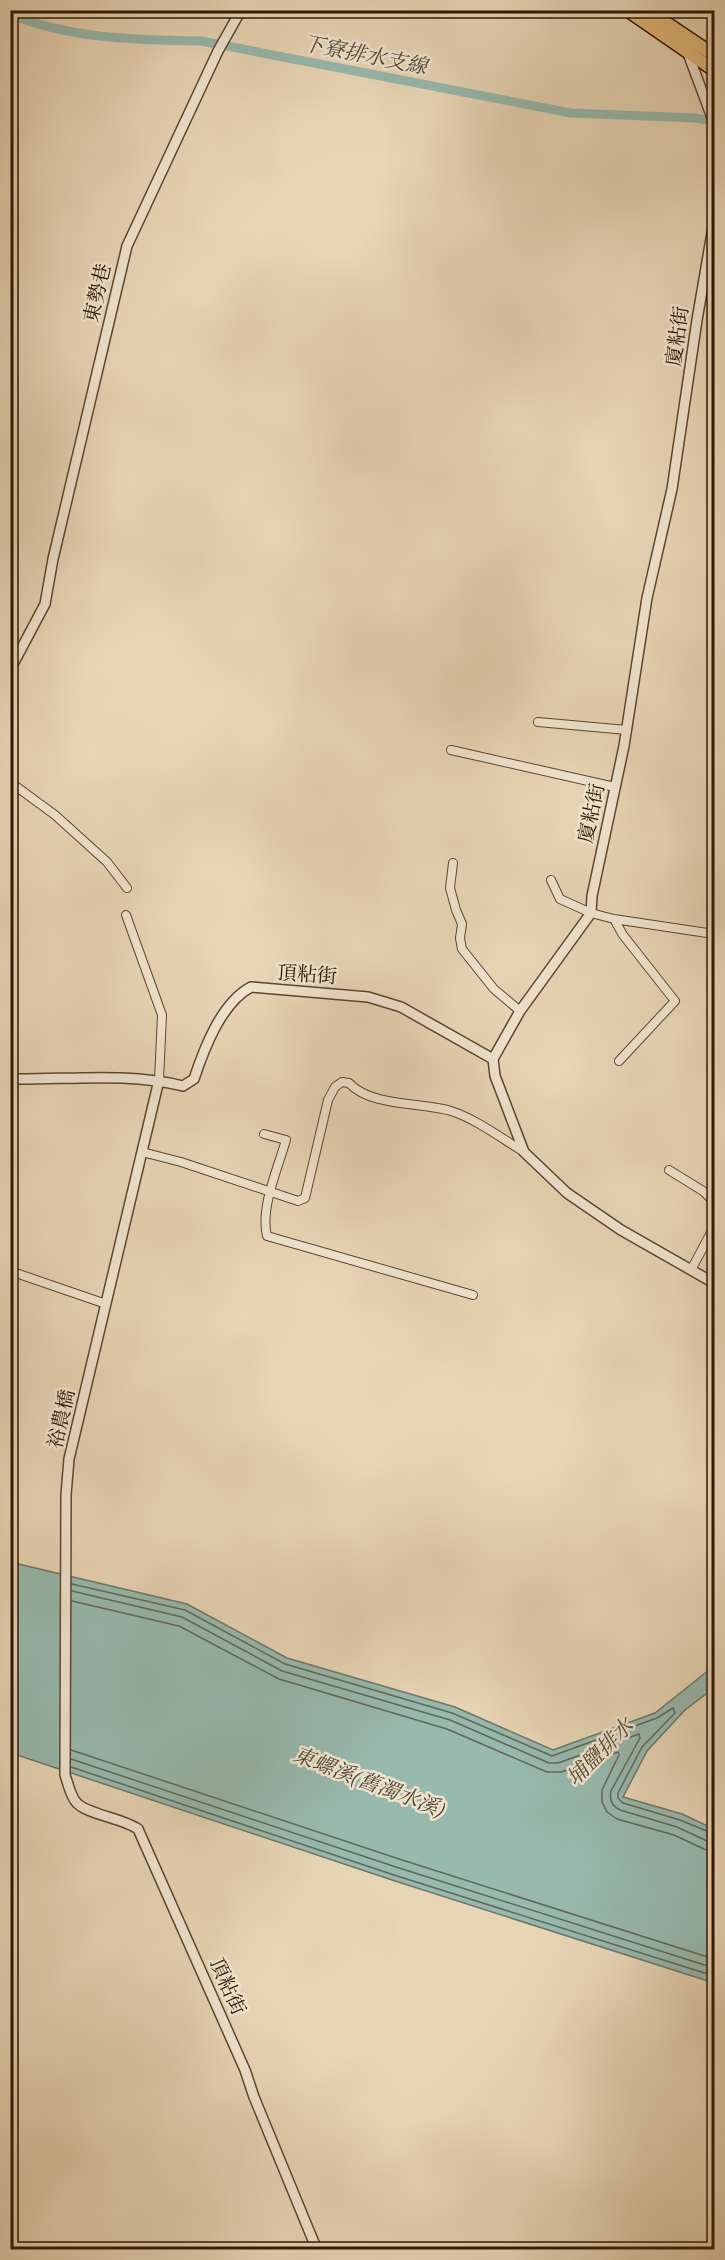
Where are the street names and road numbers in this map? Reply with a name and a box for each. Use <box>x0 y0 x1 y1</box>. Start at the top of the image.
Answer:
street label: 東勢巷 <box>78 261 116 325</box>
street label: 廈粘街 <box>660 304 694 368</box>
street label: 廈粘街 <box>572 781 610 845</box>
street label: 頂粘街 <box>276 959 338 989</box>
street label: 裕農橋 <box>42 1387 80 1451</box>
street label: 頂粘街 <box>204 1953 252 2019</box>

